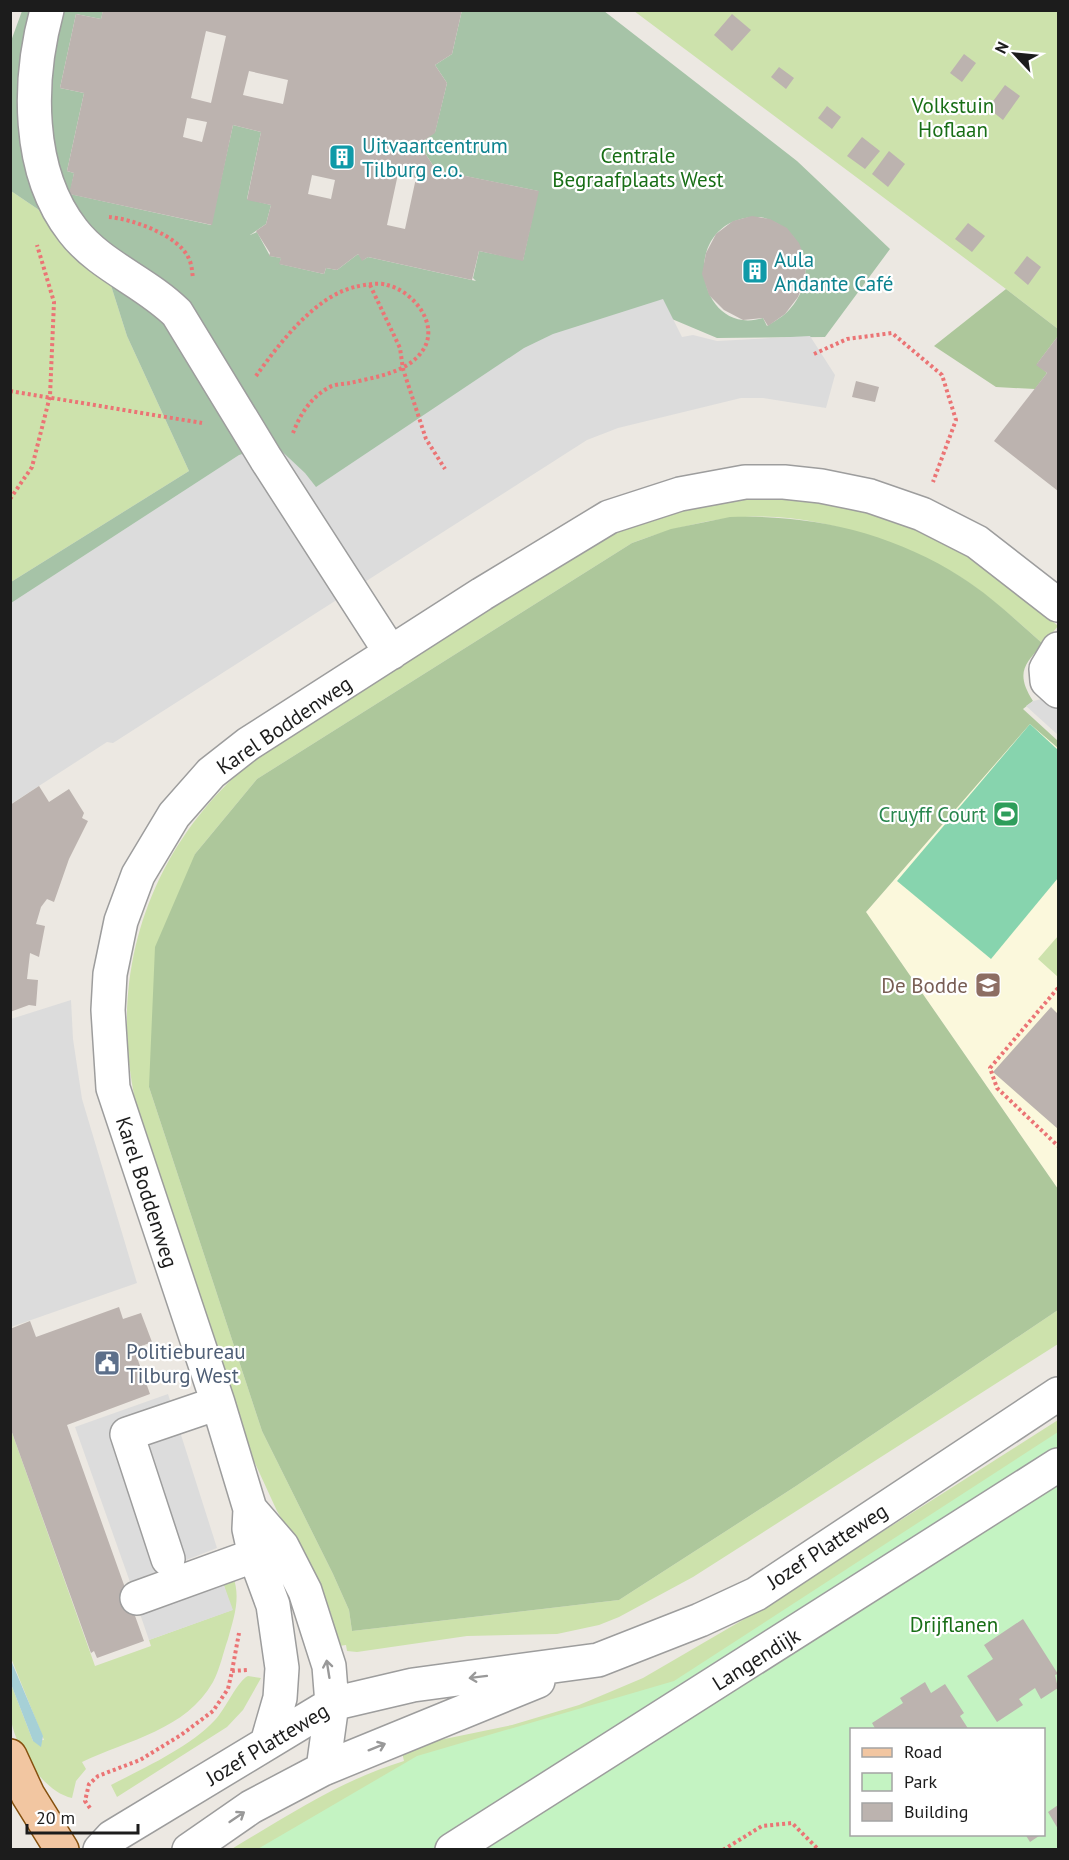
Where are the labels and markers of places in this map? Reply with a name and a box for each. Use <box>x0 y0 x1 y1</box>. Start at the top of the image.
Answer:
place label: Uitvaartcentrum Tilburg e.o. <box>362 132 508 183</box>
building icon: Uitvaartcentrum Tilburg e.o. <box>327 142 357 172</box>
place label: Aula Andante Café <box>774 246 893 297</box>
building icon: Aula Andante Café <box>740 256 770 286</box>
sports icon: Cruyff Court <box>991 799 1021 829</box>
place label: Cruyff Court <box>878 801 986 828</box>
school or university icon: De Bodde <box>973 970 1003 1000</box>
place label: De Bodde <box>881 972 968 999</box>
place label: Politiebureau Tilburg West <box>126 1338 246 1389</box>
public building icon: Politiebureau Tilburg West <box>92 1348 122 1378</box>

